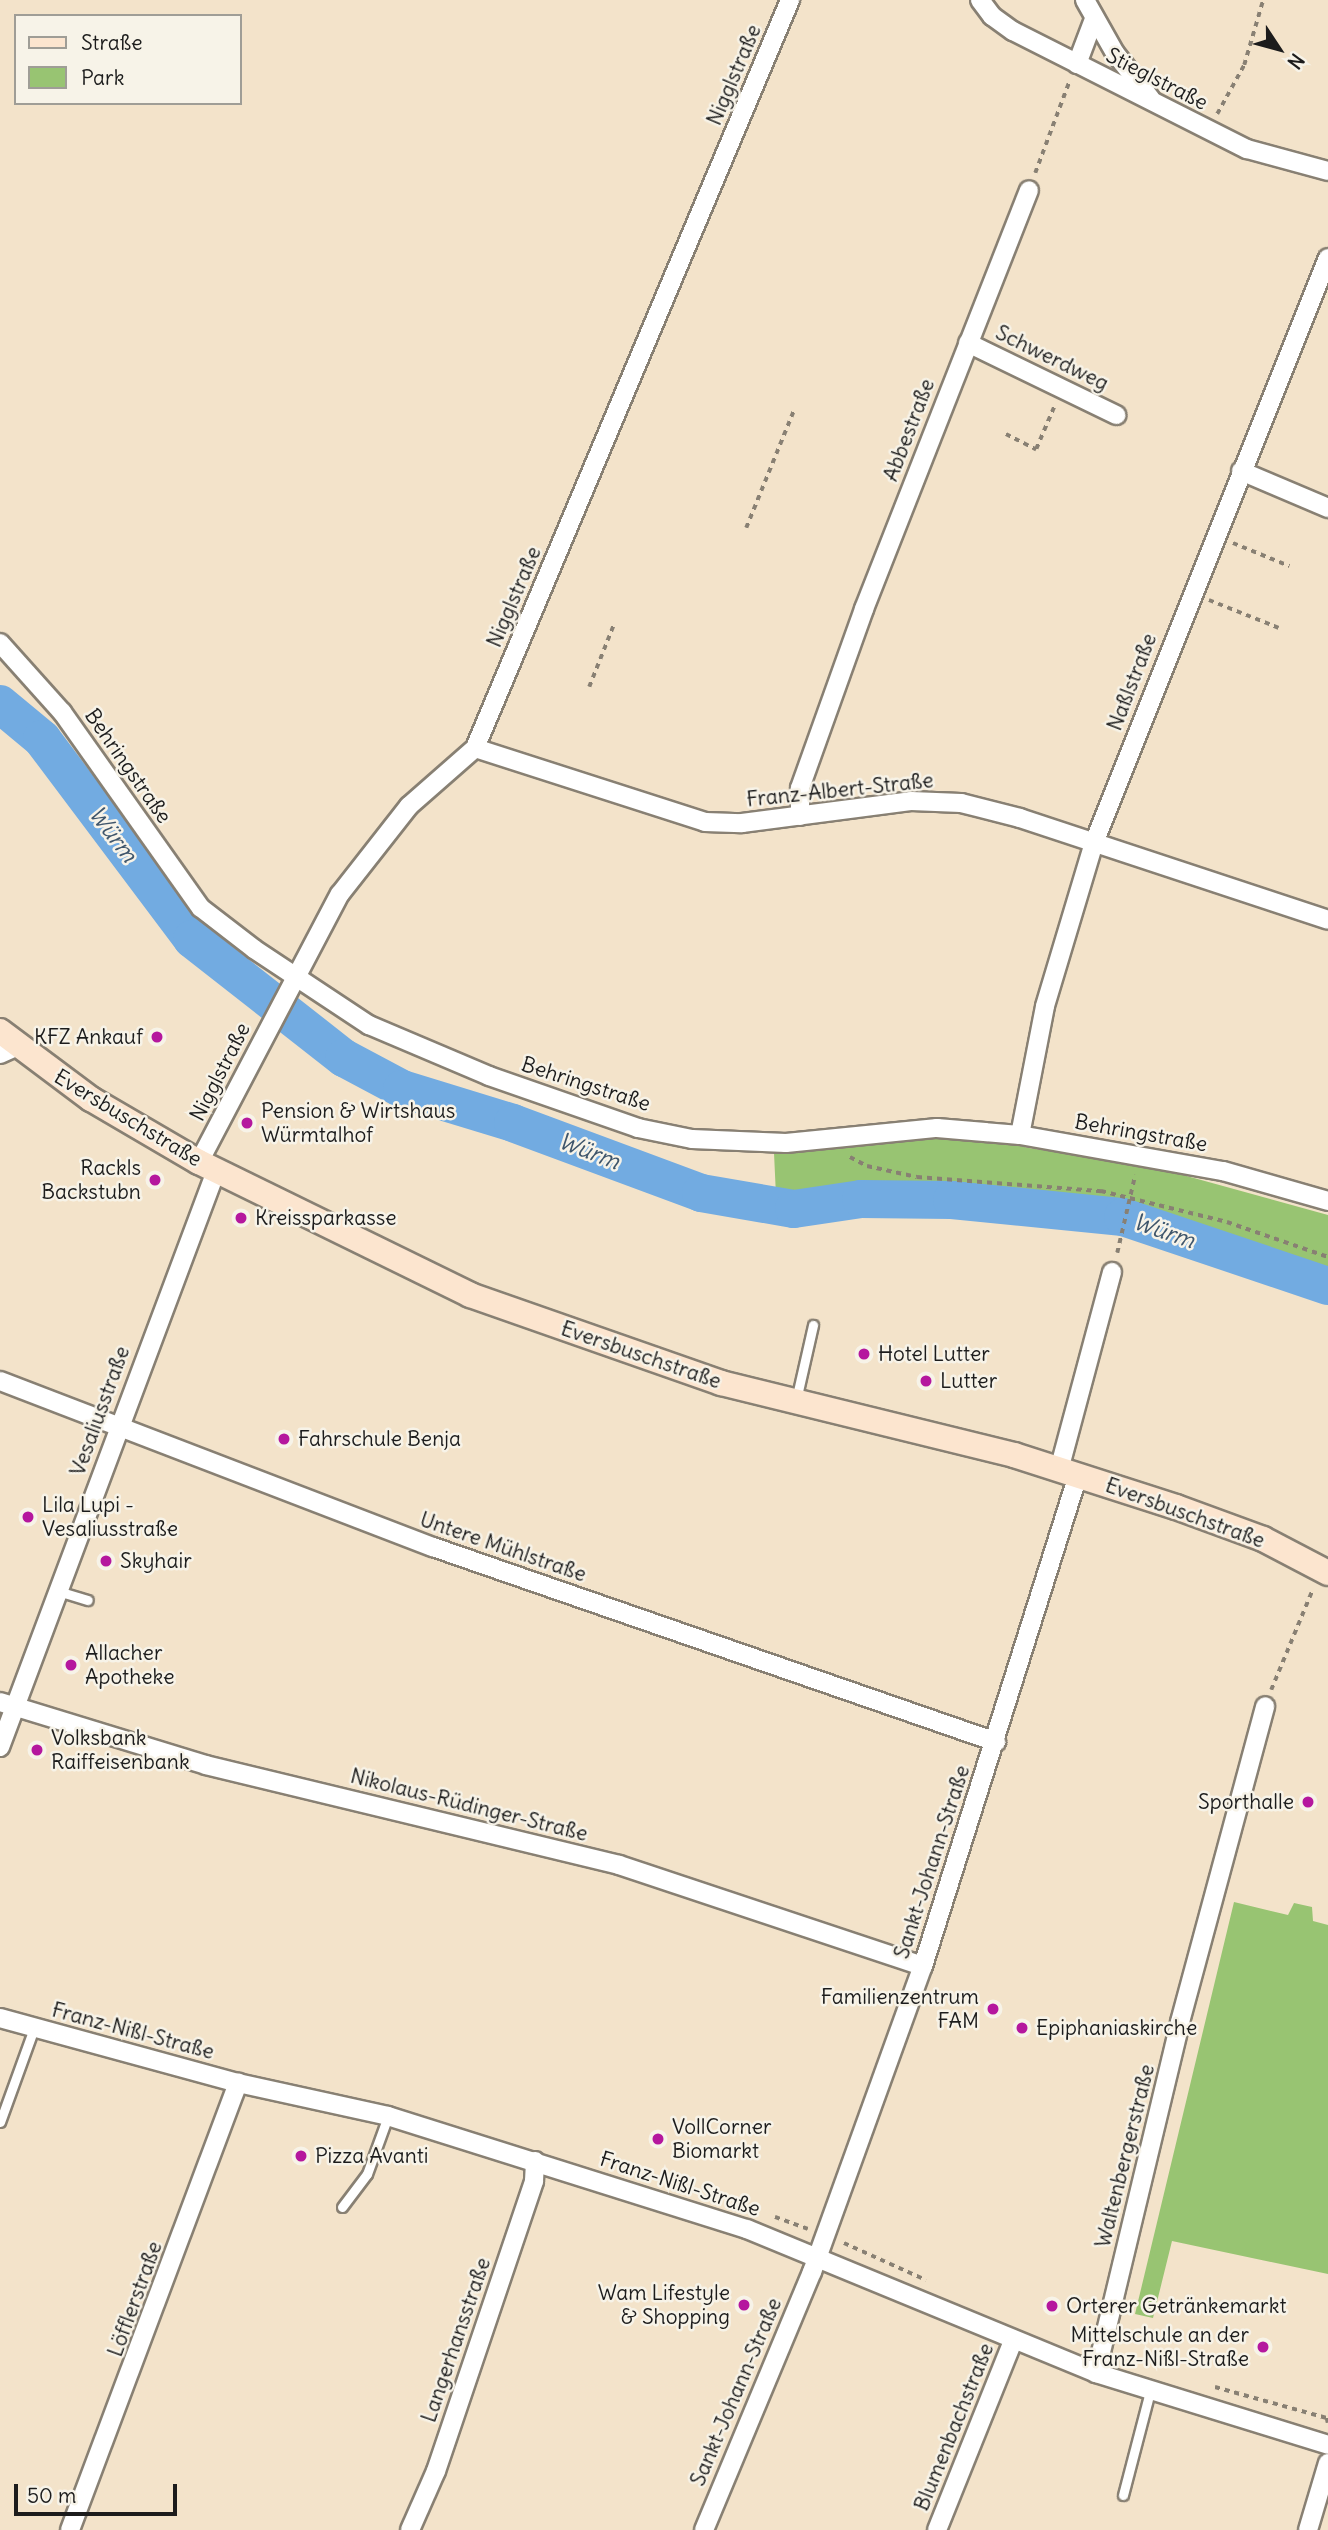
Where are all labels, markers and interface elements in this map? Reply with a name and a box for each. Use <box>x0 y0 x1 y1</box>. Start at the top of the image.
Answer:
legend <box>14 14 242 105</box>
north arrow <box>1244 14 1314 84</box>
street label: Nigglstraße <box>702 21 766 129</box>
text: Straße <box>81 29 142 56</box>
street label: Stieglstraße <box>1102 43 1212 115</box>
text: N <box>1282 49 1310 74</box>
text: Park <box>81 64 124 91</box>
street label: Schwerdweg <box>991 320 1113 396</box>
street label: Abbestraße <box>878 375 940 485</box>
street label: Nigglstraße <box>482 543 546 651</box>
street label: Naßlstraße <box>1102 630 1162 734</box>
street label: Behringstraße <box>79 704 177 828</box>
street label: Franz-Albert-Straße <box>745 768 935 812</box>
water label: Würm <box>83 800 143 868</box>
street label: Nigglstraße <box>184 1019 256 1125</box>
place label: KFZ Ankauf <box>34 1024 143 1050</box>
marker: KFZ Ankauf <box>149 1029 165 1045</box>
street label: Behringstraße <box>518 1051 654 1117</box>
street label: Eversbuschstraße <box>50 1064 206 1172</box>
place label: Pension & Wirtshaus Würmtalhof <box>261 1098 455 1148</box>
street label: Behringstraße <box>1073 1109 1209 1157</box>
marker: Pension & Wirtshaus Würmtalhof <box>239 1115 255 1131</box>
water label: Würm <box>554 1127 624 1175</box>
place label: Rackls Backstubn <box>41 1155 141 1205</box>
marker: Rackls Backstubn <box>147 1172 163 1188</box>
place label: Kreissparkasse <box>255 1205 397 1231</box>
water label: Würm <box>1130 1208 1198 1254</box>
marker: Kreissparkasse <box>233 1210 249 1226</box>
street label: Eversbuschstraße <box>558 1316 724 1394</box>
place label: Hotel Lutter <box>878 1341 990 1367</box>
street label: Vesaliusstraße <box>65 1343 135 1479</box>
marker: Hotel Lutter <box>856 1346 872 1362</box>
place label: Lutter <box>940 1368 997 1394</box>
marker: Lutter <box>918 1373 934 1389</box>
place label: Fahrschule Benja <box>298 1426 461 1452</box>
marker: Fahrschule Benja <box>276 1431 292 1447</box>
street label: Eversbuschstraße <box>1102 1472 1268 1554</box>
place label: Lila Lupi - Vesaliusstraße <box>42 1492 178 1542</box>
street label: Untere Mühlstraße <box>417 1507 589 1587</box>
marker: Lila Lupi - Vesaliusstraße <box>20 1509 36 1525</box>
place label: Skyhair <box>120 1548 192 1574</box>
marker: Skyhair <box>98 1553 114 1569</box>
place label: Allacher Apotheke <box>85 1640 174 1690</box>
marker: Allacher Apotheke <box>63 1657 79 1673</box>
place label: Volksbank Raiffeisenbank <box>51 1725 190 1775</box>
marker: Volksbank Raiffeisenbank <box>29 1742 45 1758</box>
street label: Sankt-Johann-Straße <box>889 1762 975 1962</box>
street label: Nikolaus-Rüdinger-Straße <box>348 1763 590 1847</box>
place label: Sporthalle <box>1198 1789 1294 1815</box>
marker: Sporthalle <box>1300 1794 1316 1810</box>
place label: Familienzentrum FAM <box>821 1984 979 2034</box>
street label: Franz-Nißl-Straße <box>49 1997 217 2065</box>
marker: Familienzentrum FAM <box>985 2001 1001 2017</box>
place label: Epiphaniaskirche <box>1036 2015 1197 2041</box>
marker: Epiphaniaskirche <box>1014 2020 1030 2036</box>
street label: Waltenbergerstraße <box>1090 2062 1160 2250</box>
place label: VollCorner Biomarkt <box>672 2114 772 2164</box>
marker: VollCorner Biomarkt <box>650 2131 666 2147</box>
place label: Pizza Avanti <box>315 2143 428 2169</box>
street label: Franz-Nißl-Straße <box>597 2146 763 2222</box>
marker: Pizza Avanti <box>293 2148 309 2164</box>
street label: Löfflerstraße <box>102 2238 168 2360</box>
street label: Langerhansstraße <box>416 2254 496 2426</box>
place label: Wam Lifestyle & Shopping <box>598 2280 730 2330</box>
place label: Orterer Getränkemarkt <box>1066 2293 1286 2319</box>
street label: Sankt-Johann-Straße <box>685 2294 787 2490</box>
marker: Wam Lifestyle & Shopping <box>736 2297 752 2313</box>
marker: Orterer Getränkemarkt <box>1044 2298 1060 2314</box>
place label: Mittelschule an der Franz-Nißl-Straße <box>1071 2322 1249 2372</box>
street label: Blumenbachstraße <box>909 2339 999 2515</box>
marker: Mittelschule an der Franz-Nißl-Straße <box>1255 2339 1271 2355</box>
scale bar <box>18 2470 180 2514</box>
text: 50 m <box>27 2482 76 2509</box>

